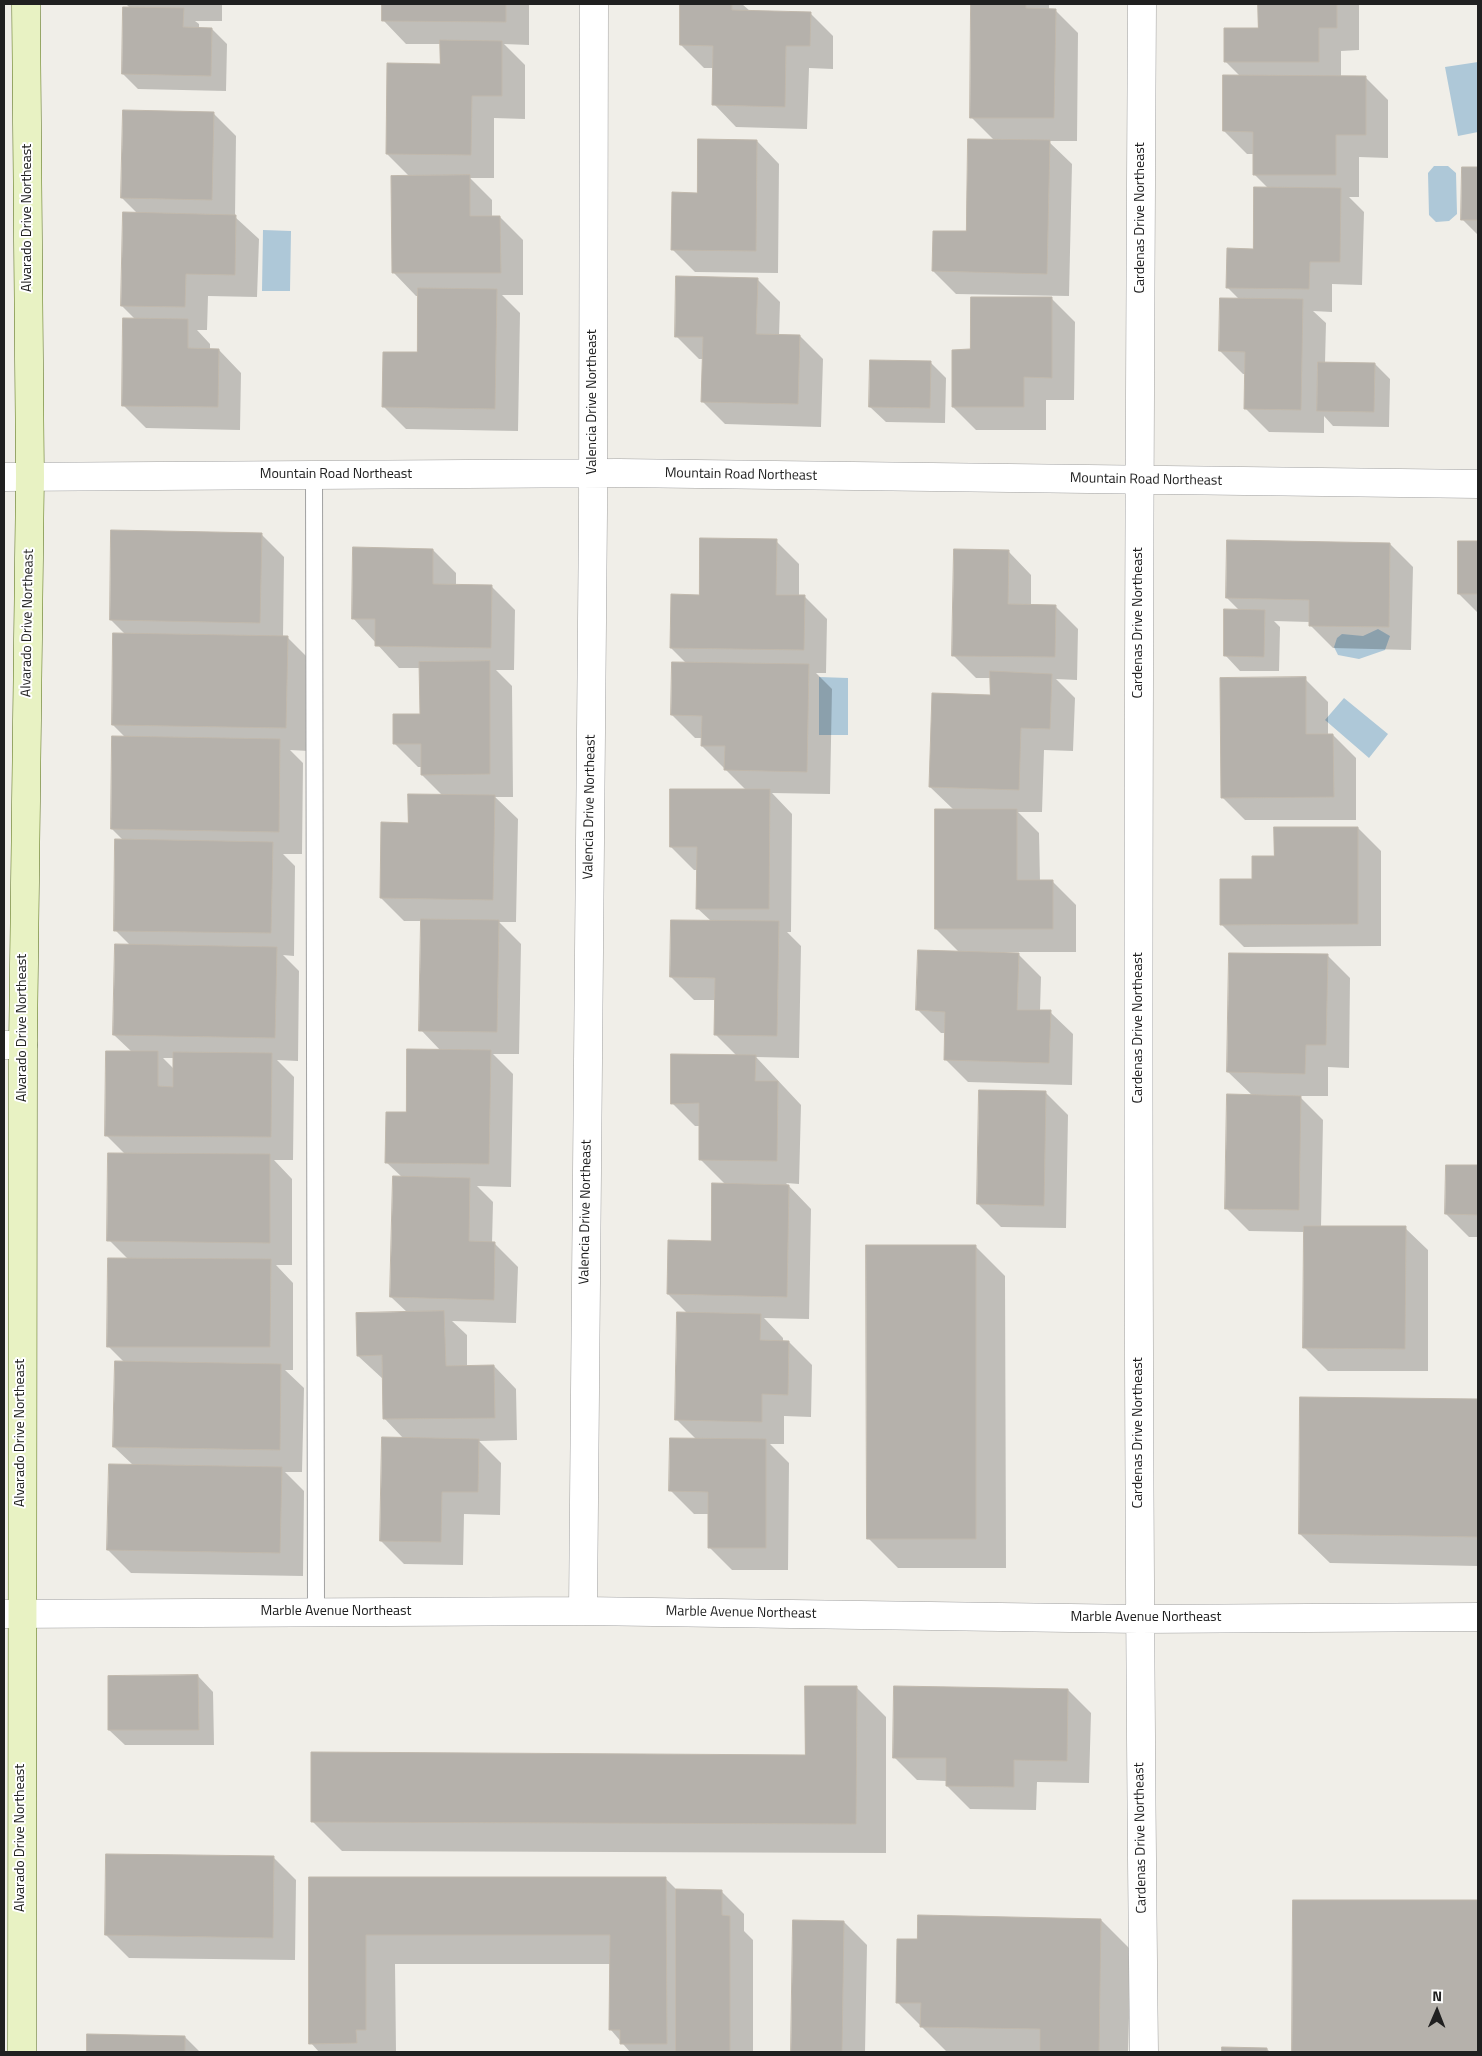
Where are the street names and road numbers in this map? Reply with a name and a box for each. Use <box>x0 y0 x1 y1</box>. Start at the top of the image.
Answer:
street label: Cardenas Drive Northeast <box>1133 142 1149 294</box>
street label: Alvarado Drive Northeast <box>20 144 36 292</box>
street label: Valencia Drive Northeast <box>585 329 601 475</box>
street label: Mountain Road Northeast <box>665 465 817 485</box>
street label: Mountain Road Northeast <box>260 467 412 483</box>
street label: Mountain Road Northeast <box>1070 470 1222 490</box>
street label: Cardenas Drive Northeast <box>1131 547 1147 699</box>
street label: Alvarado Drive Northeast <box>18 549 38 697</box>
street label: Valencia Drive Northeast <box>580 734 600 880</box>
street label: Cardenas Drive Northeast <box>1131 952 1147 1104</box>
street label: Alvarado Drive Northeast <box>15 954 31 1102</box>
street label: Valencia Drive Northeast <box>576 1139 596 1285</box>
street label: Cardenas Drive Northeast <box>1131 1357 1147 1509</box>
street label: Alvarado Drive Northeast <box>13 1359 29 1507</box>
street label: Marble Avenue Northeast <box>665 1603 817 1623</box>
street label: Marble Avenue Northeast <box>261 1604 411 1620</box>
street label: Marble Avenue Northeast <box>1071 1610 1221 1626</box>
street label: Cardenas Drive Northeast <box>1131 1762 1151 1914</box>
street label: Alvarado Drive Northeast <box>13 1764 29 1912</box>

